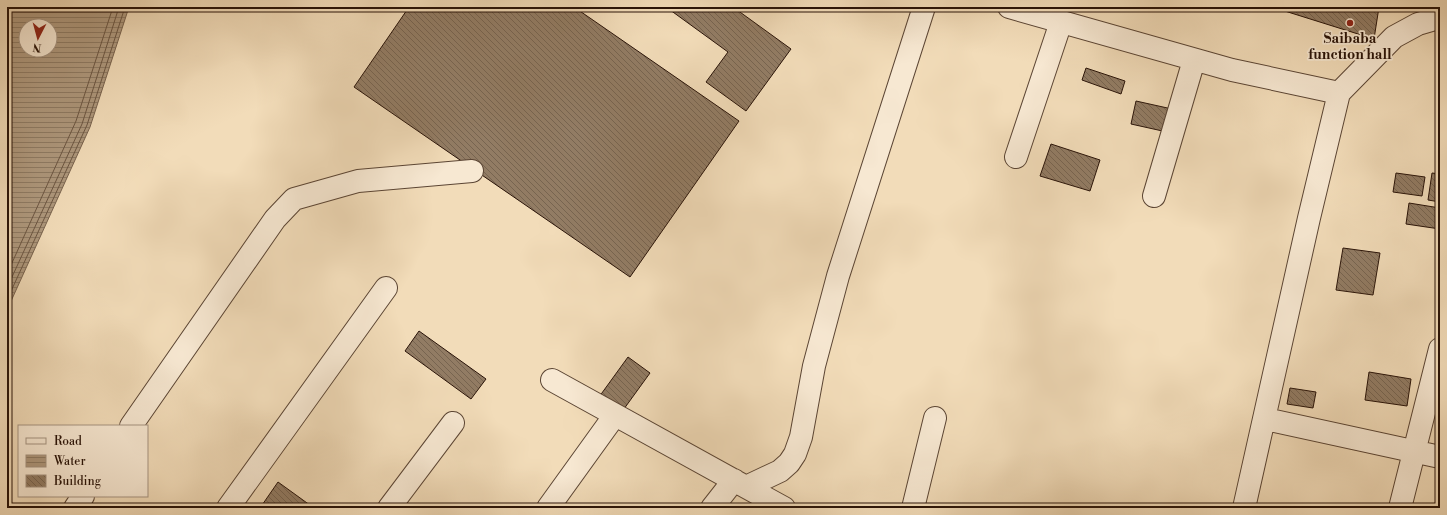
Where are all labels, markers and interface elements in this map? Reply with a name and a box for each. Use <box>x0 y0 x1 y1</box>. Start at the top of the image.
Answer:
north arrow <box>18 18 58 58</box>
marker: Saibaba function hall <box>1345 18 1355 28</box>
place label: Saibaba function hall <box>1308 30 1392 64</box>
text: N <box>32 40 42 54</box>
legend <box>18 425 148 497</box>
text: Road <box>54 434 82 449</box>
text: Water <box>53 454 86 469</box>
text: Building <box>53 474 102 489</box>

